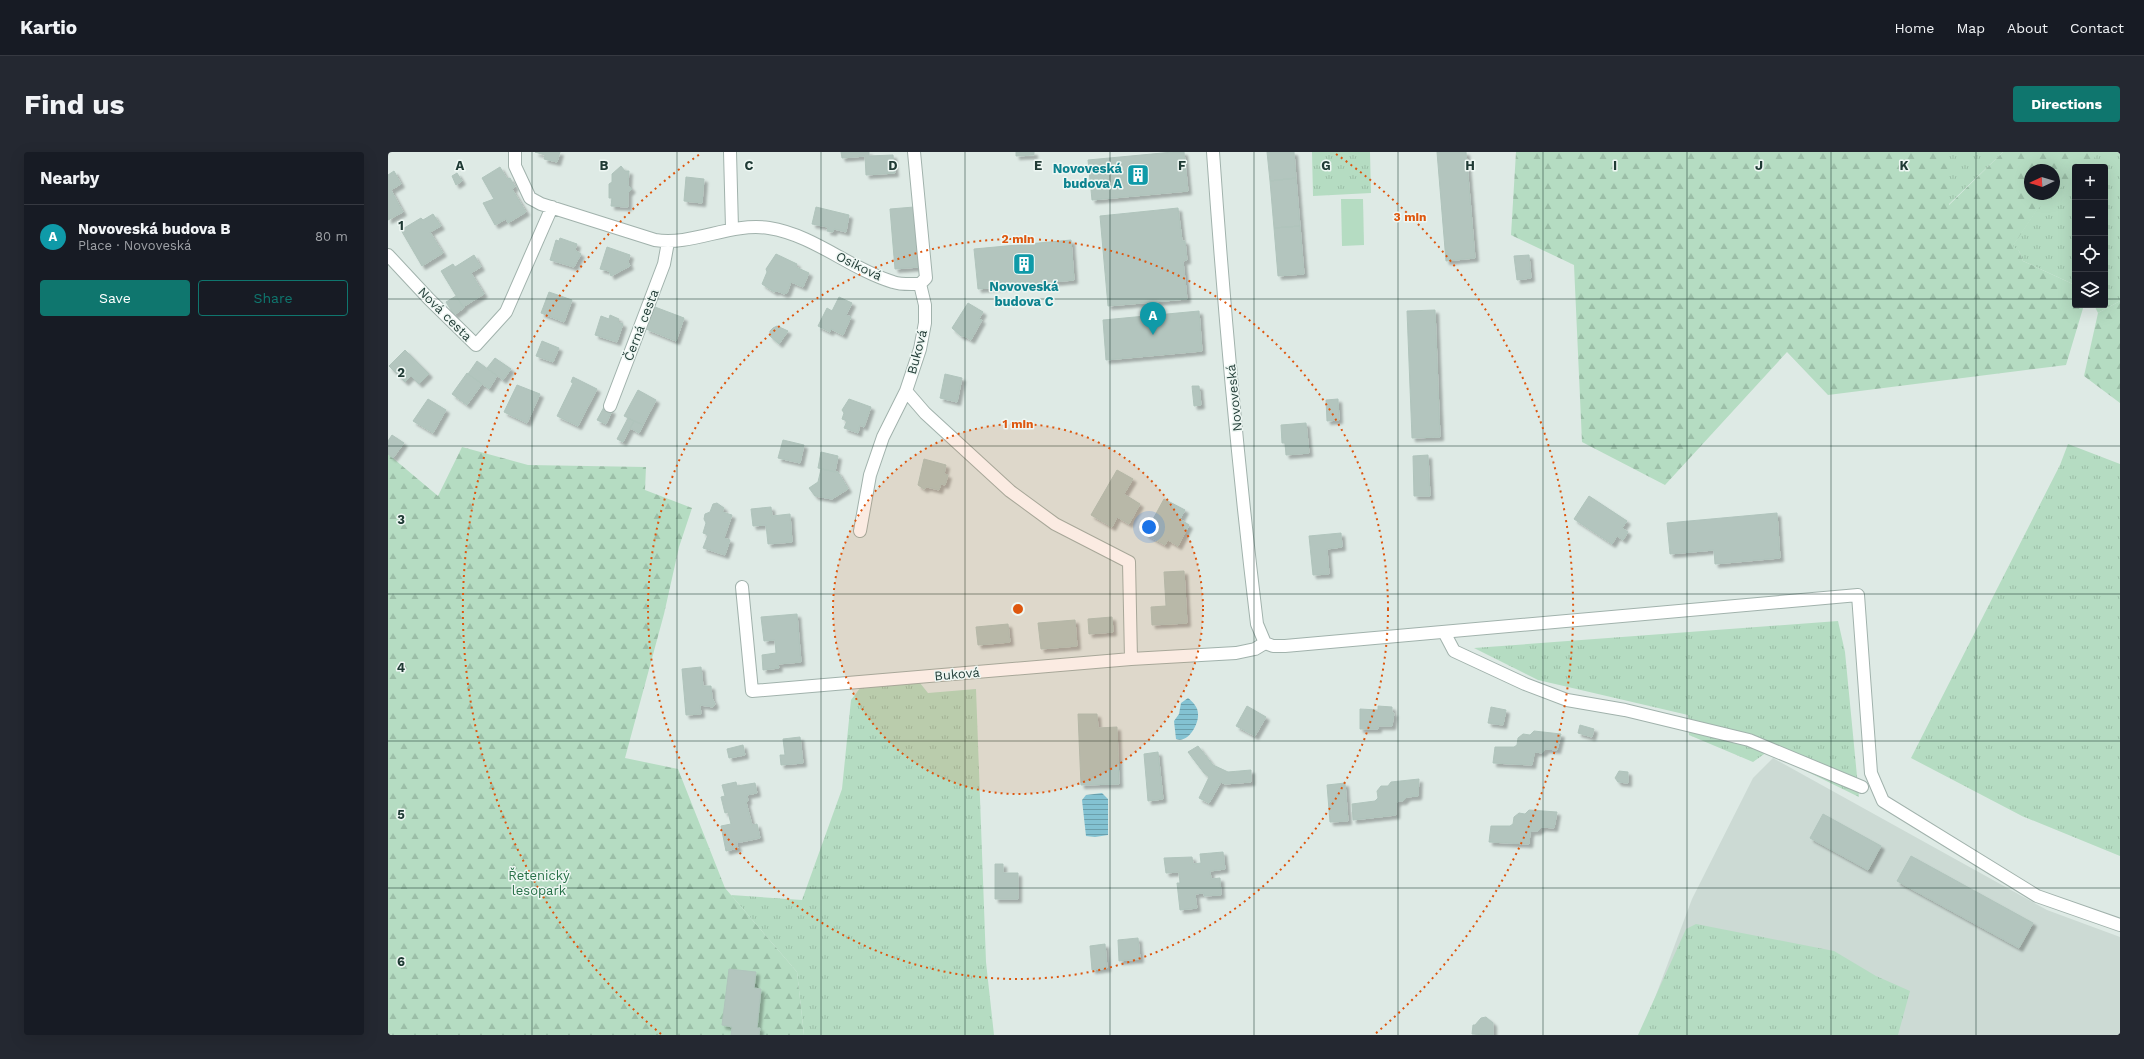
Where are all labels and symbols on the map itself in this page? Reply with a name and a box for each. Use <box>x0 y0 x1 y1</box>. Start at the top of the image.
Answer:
text: A <box>456 158 465 173</box>
text: B <box>600 158 609 173</box>
text: C <box>745 158 754 173</box>
text: D <box>888 158 898 173</box>
text: E <box>1034 158 1042 173</box>
text: F <box>1178 158 1186 173</box>
text: G <box>1321 158 1331 173</box>
text: H <box>1465 158 1475 173</box>
text: I <box>1613 158 1617 173</box>
text: J <box>1755 158 1763 173</box>
text: K <box>1899 158 1909 173</box>
place label: Novoveská budova A <box>1053 161 1122 191</box>
building icon: Novoveská budova A <box>1125 162 1151 188</box>
north arrow <box>2024 164 2060 200</box>
text: 3 min <box>1394 210 1426 224</box>
text: 1 <box>398 218 404 233</box>
text: 2 min <box>1002 232 1034 246</box>
street label: Osiková <box>834 249 885 284</box>
building icon: Novoveská budova C <box>1011 251 1037 277</box>
place label: Novoveská budova C <box>989 279 1059 309</box>
street label: Nová cesta <box>415 284 475 344</box>
street label: Černá cesta <box>619 286 662 363</box>
pin: A <box>1140 302 1166 335</box>
street label: Buková <box>904 328 930 376</box>
street label: Novoveská <box>1223 363 1245 432</box>
text: 2 <box>397 365 405 380</box>
text: 1 min <box>1003 417 1033 431</box>
text: 3 <box>397 512 405 527</box>
your location <box>1139 517 1159 537</box>
centre of rings <box>1011 602 1025 616</box>
text: 4 <box>397 660 406 675</box>
street label: Buková <box>934 664 981 683</box>
text: 5 <box>397 807 405 822</box>
park label: Řetenický lesopark <box>508 867 570 898</box>
text: 6 <box>397 954 405 969</box>

